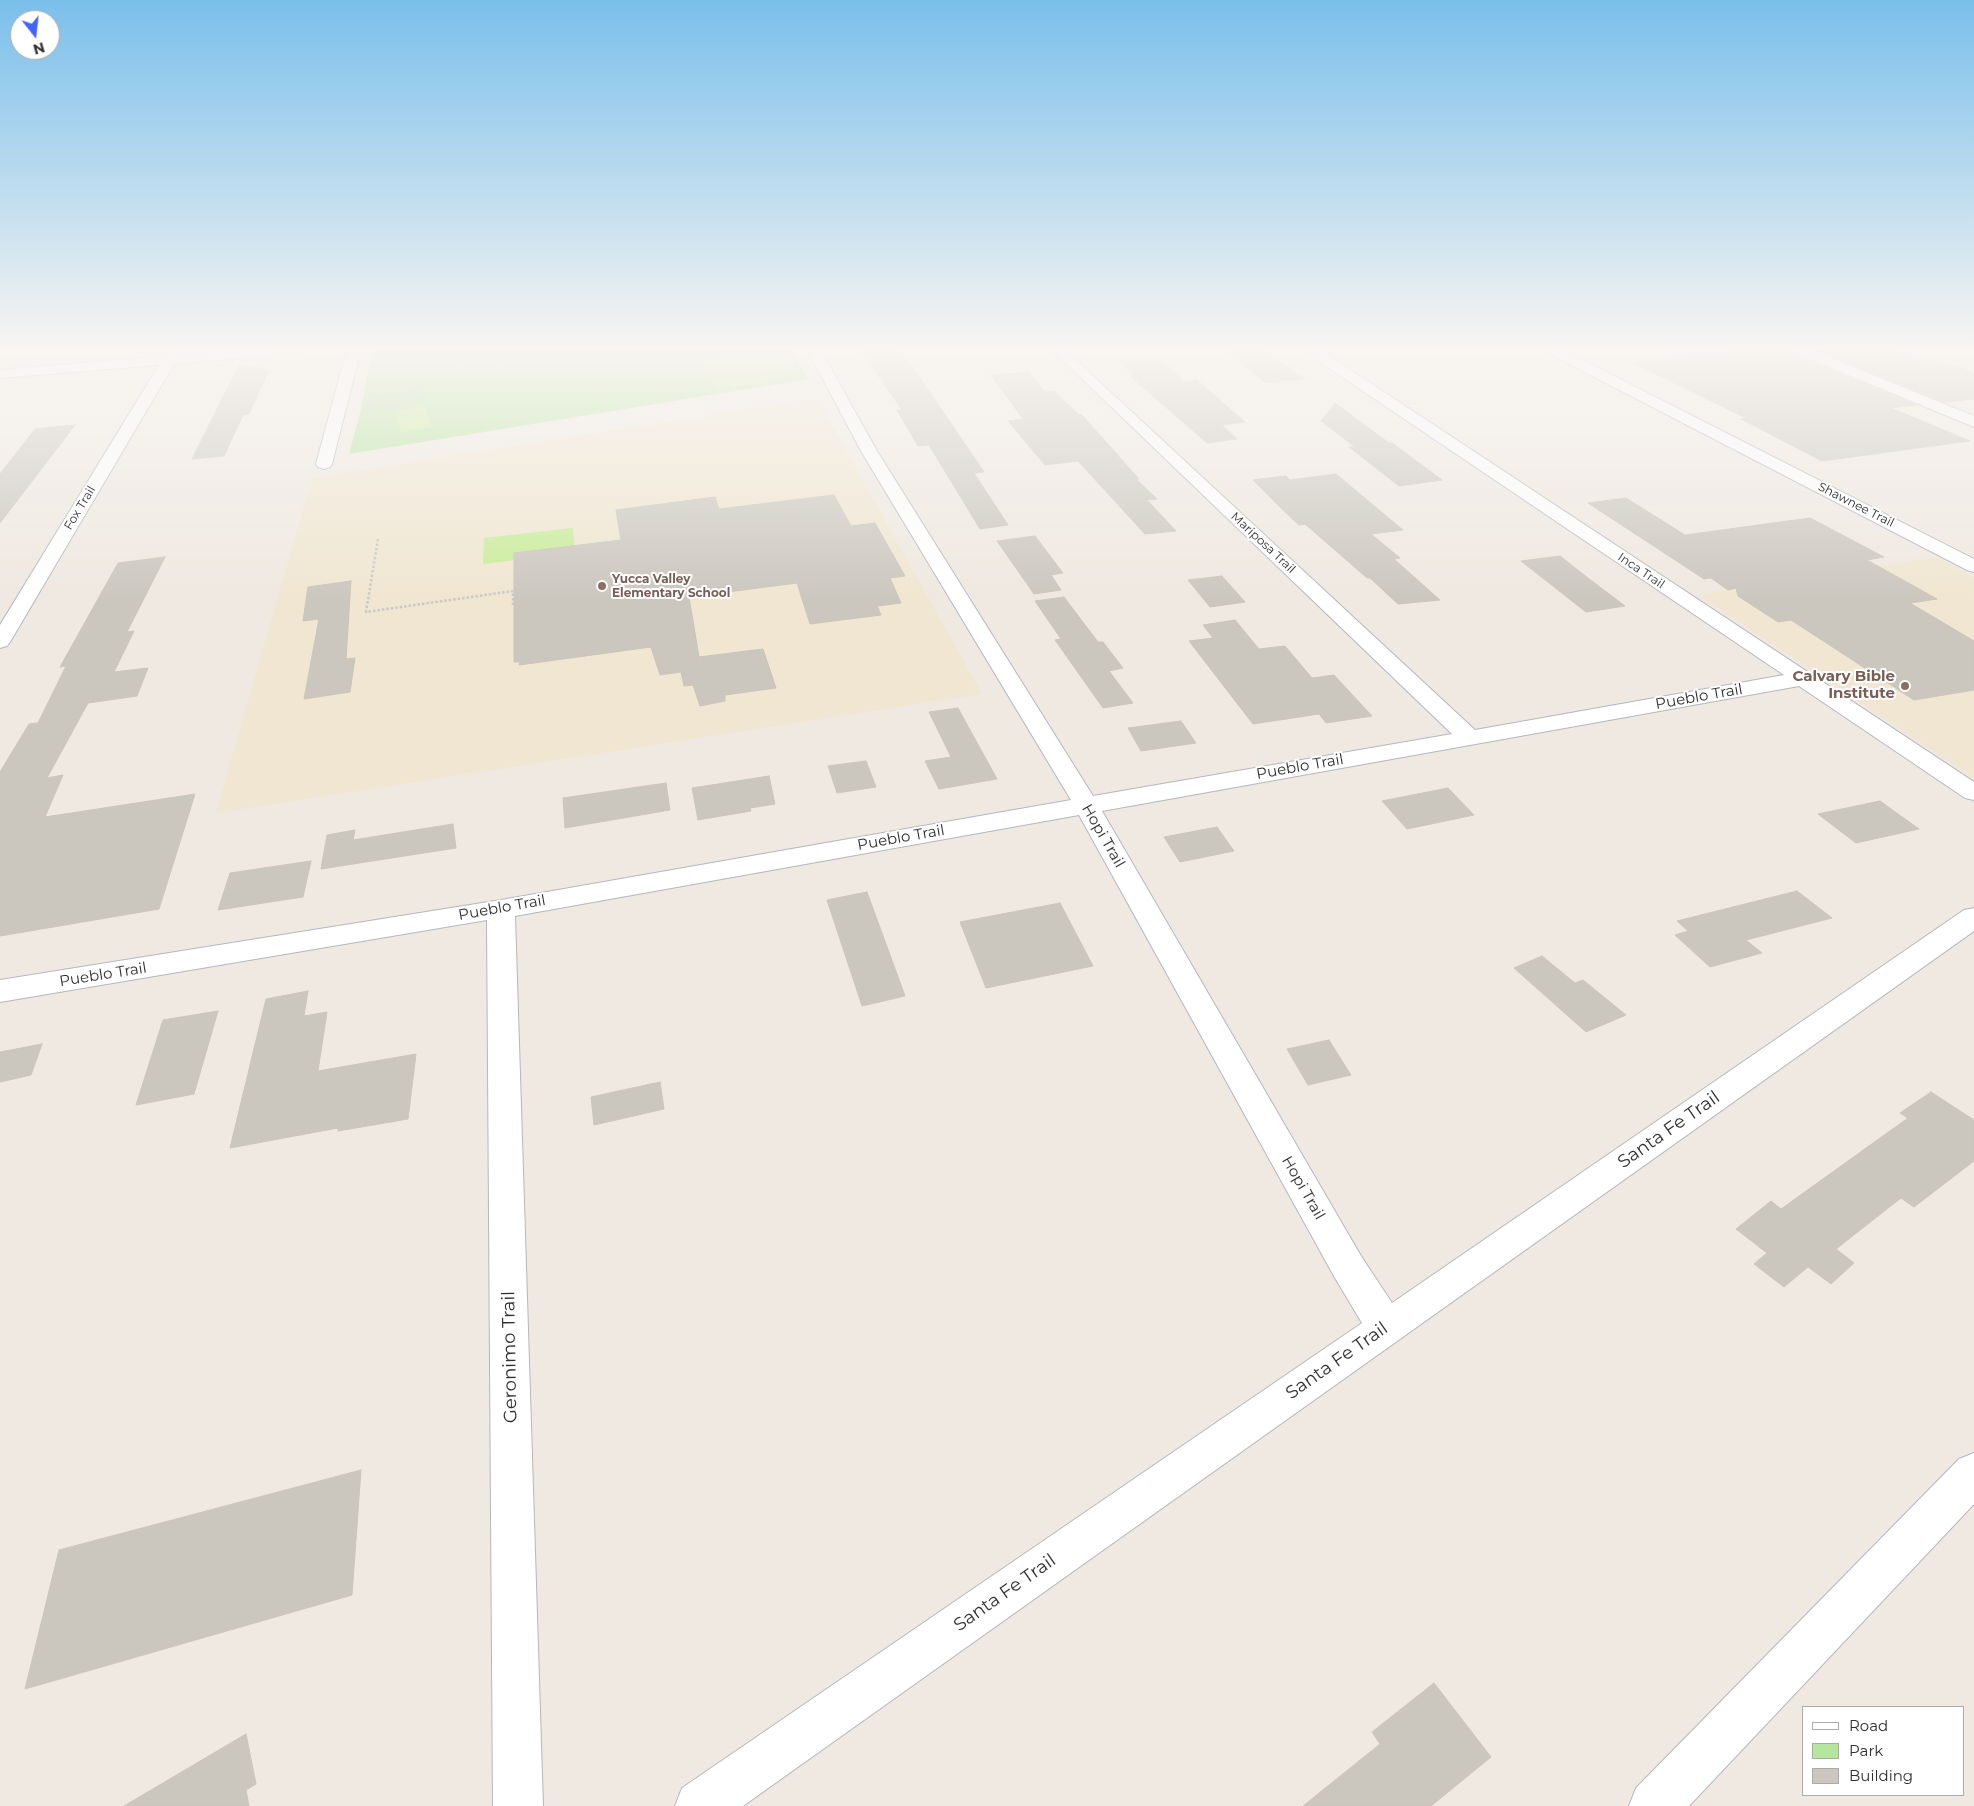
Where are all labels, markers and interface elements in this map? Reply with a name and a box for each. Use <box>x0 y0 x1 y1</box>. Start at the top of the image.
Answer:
north arrow <box>10 10 60 60</box>
text: N <box>31 38 47 59</box>
street label: Shawnee Trail <box>1816 480 1896 530</box>
street label: Fox Trail <box>61 483 99 533</box>
street label: Mariposa Trail <box>1228 509 1298 577</box>
street label: Inca Trail <box>1615 550 1667 592</box>
place label: Yucca Valley Elementary School <box>612 572 730 600</box>
marker: Yucca Valley Elementary School <box>596 580 608 592</box>
place label: Calvary Bible Institute <box>1793 668 1895 703</box>
street label: Pueblo Trail <box>1654 680 1744 714</box>
marker: Calvary Bible Institute <box>1899 680 1911 692</box>
street label: Pueblo Trail <box>1255 750 1345 784</box>
street label: Hopi Trail <box>1078 801 1128 871</box>
street label: Pueblo Trail <box>856 821 946 855</box>
street label: Pueblo Trail <box>457 891 547 925</box>
street label: Pueblo Trail <box>58 959 148 991</box>
street label: Santa Fe Trail <box>1614 1087 1724 1173</box>
street label: Hopi Trail <box>1278 1153 1328 1223</box>
street label: Geronimo Trail <box>498 1291 522 1423</box>
street label: Santa Fe Trail <box>1282 1318 1392 1404</box>
street label: Santa Fe Trail <box>950 1550 1060 1636</box>
legend <box>1802 1706 1964 1796</box>
text: Road <box>1849 1716 1888 1735</box>
text: Park <box>1849 1741 1883 1760</box>
text: Building <box>1849 1766 1913 1785</box>

